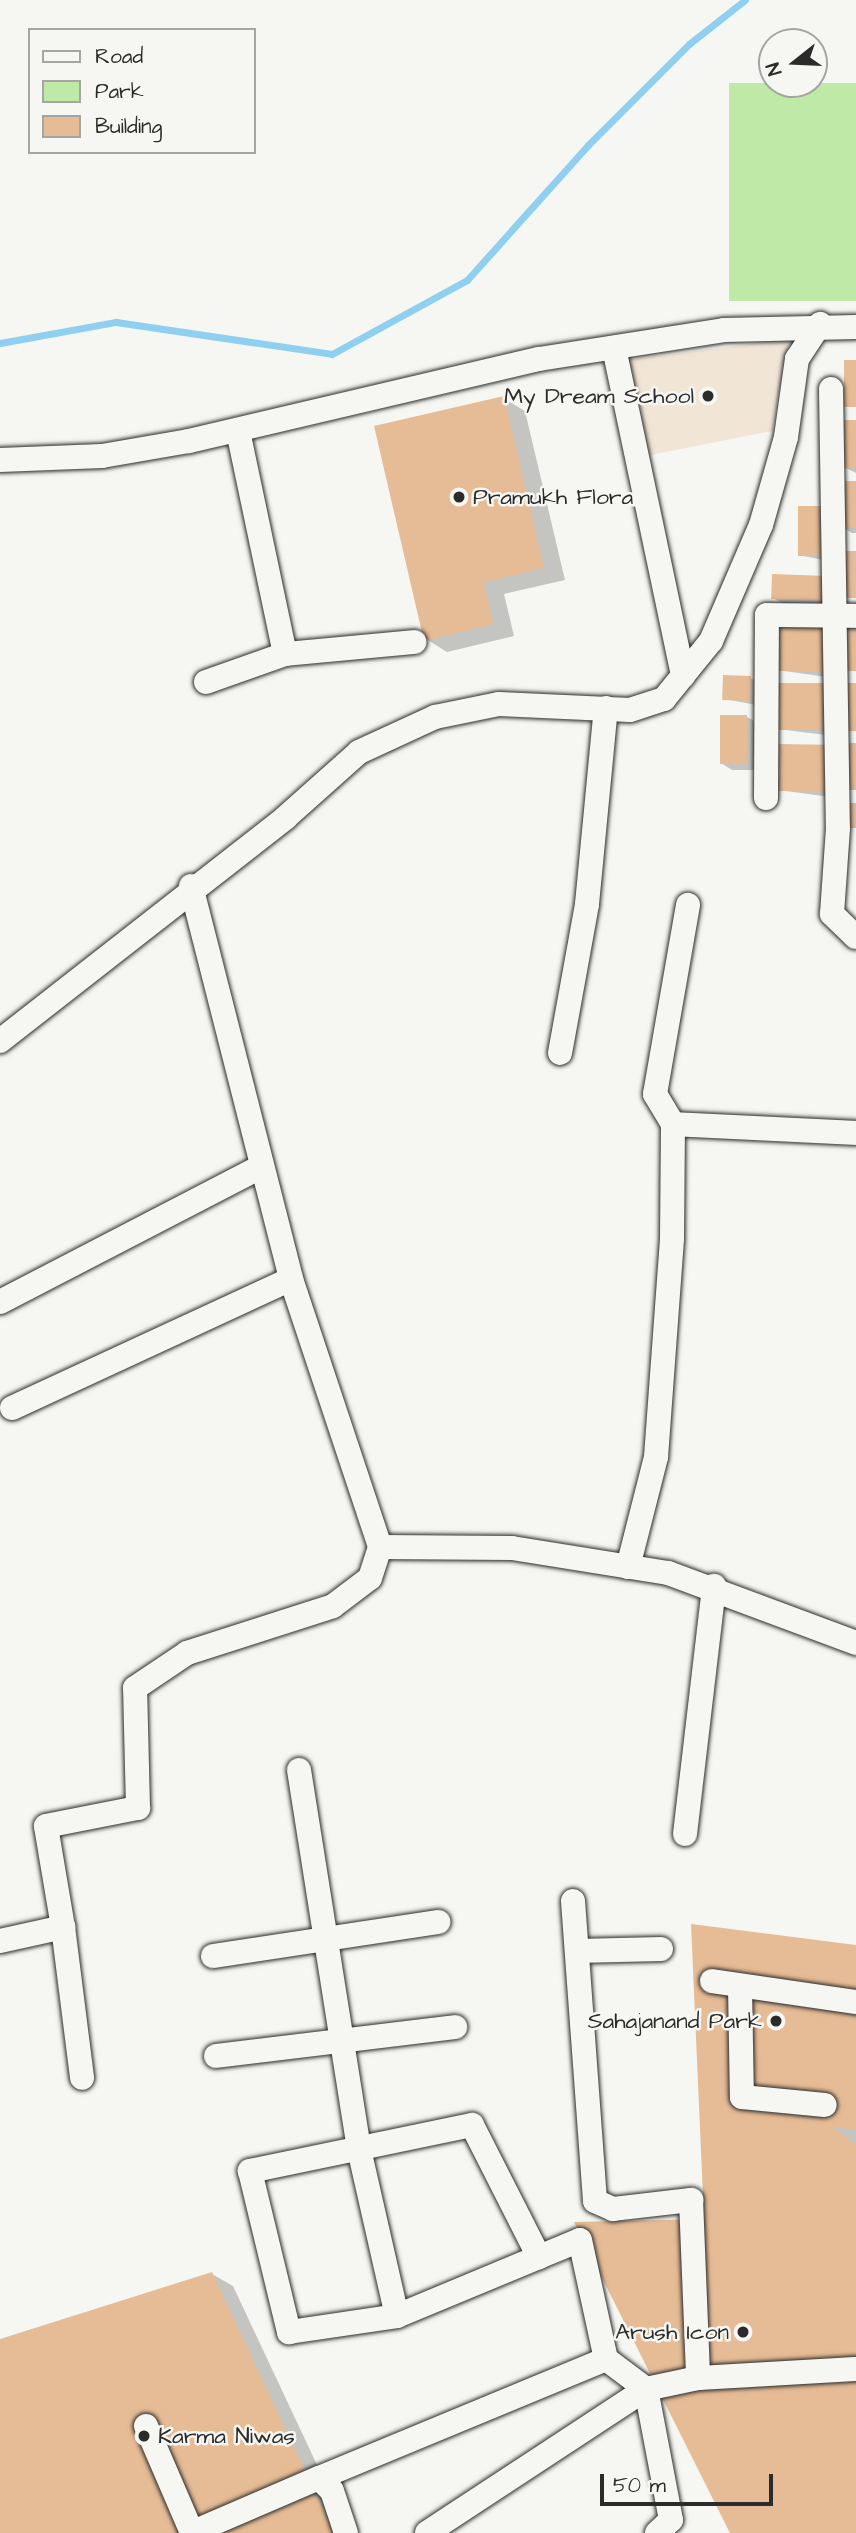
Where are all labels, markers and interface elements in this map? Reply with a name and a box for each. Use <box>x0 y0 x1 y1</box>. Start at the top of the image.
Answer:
legend <box>28 28 256 154</box>
north arrow <box>758 28 828 98</box>
text: Road <box>95 42 143 71</box>
text: N <box>760 59 789 79</box>
text: Park <box>95 77 144 106</box>
text: Building <box>95 112 162 141</box>
place label: My Dream School <box>504 382 694 410</box>
marker: My Dream School <box>700 388 716 404</box>
place label: Pramukh Flora <box>473 483 633 511</box>
marker: Pramukh Flora <box>451 489 467 505</box>
place label: Sahajanand Park <box>588 2007 762 2035</box>
marker: Sahajanand Park <box>768 2013 784 2029</box>
place label: Arush Icon <box>615 2318 729 2346</box>
marker: Arush Icon <box>735 2324 751 2340</box>
place label: Karma Niwas <box>158 2422 295 2450</box>
marker: Karma Niwas <box>136 2428 152 2444</box>
scale bar <box>604 2460 777 2504</box>
text: 50 m <box>613 2471 666 2500</box>

